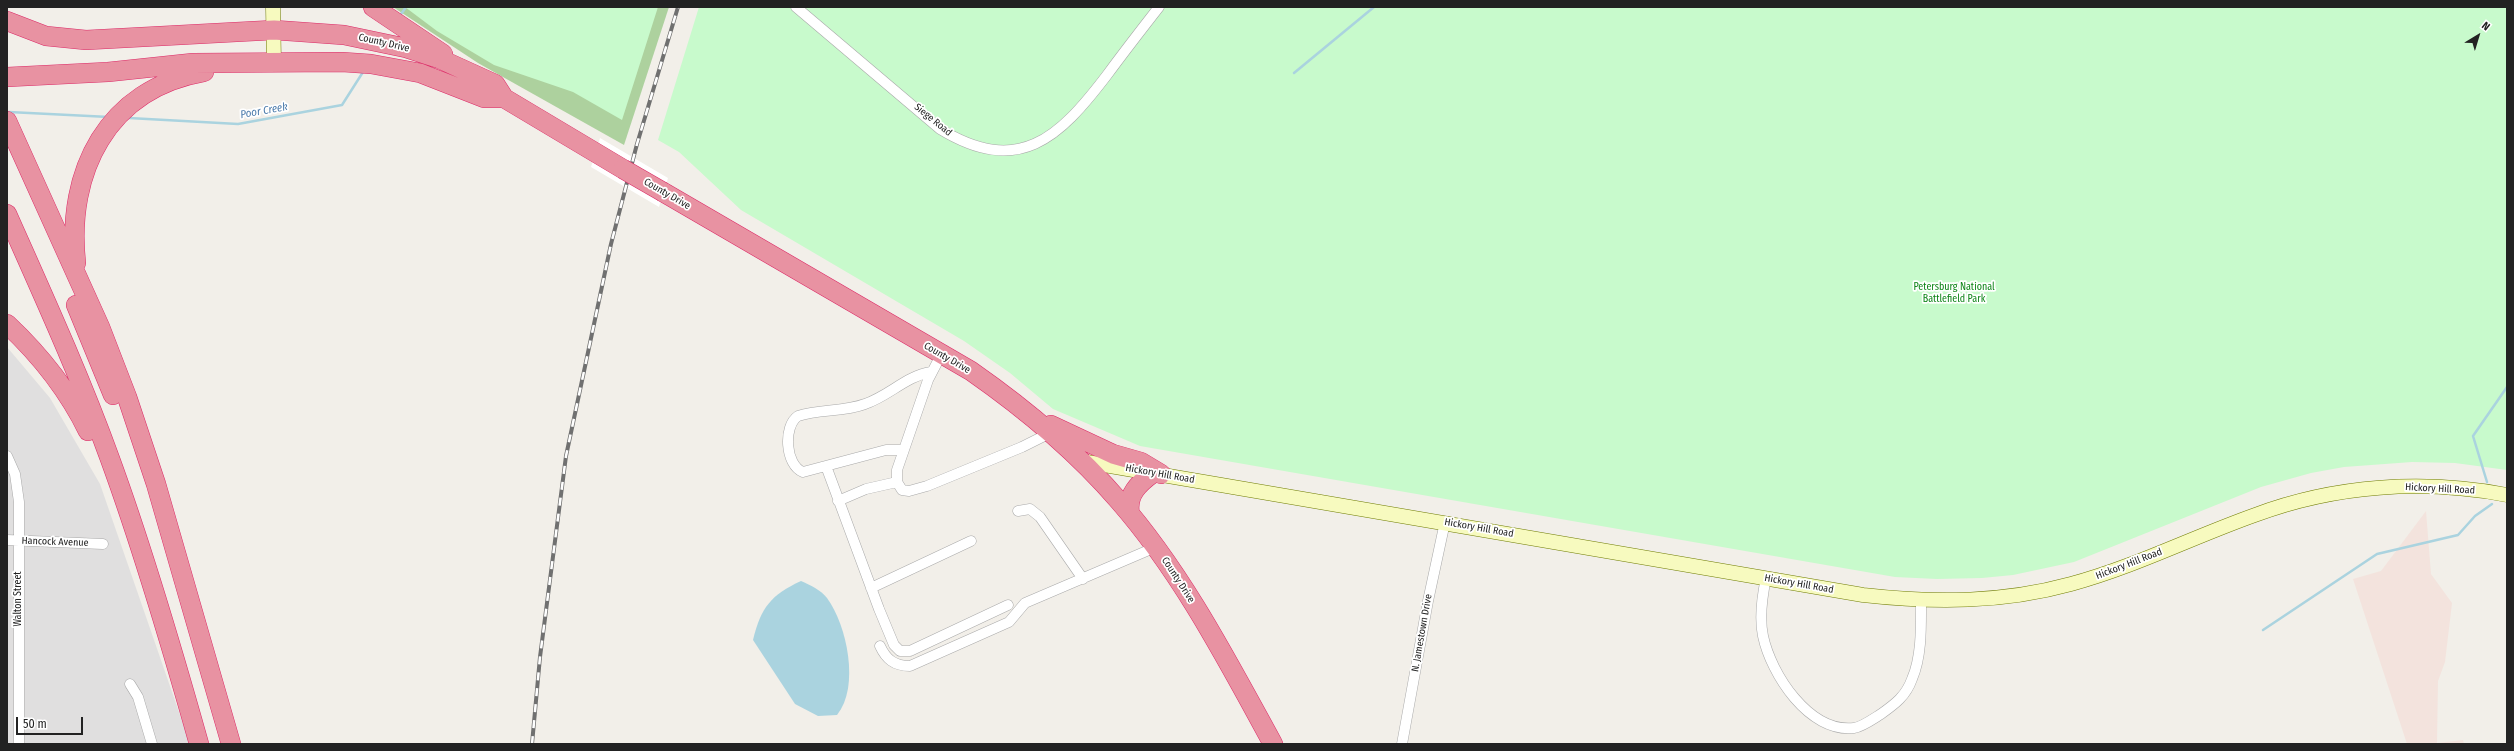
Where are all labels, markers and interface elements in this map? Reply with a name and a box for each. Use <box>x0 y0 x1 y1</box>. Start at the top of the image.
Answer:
north arrow <box>2458 16 2498 56</box>
text: N <box>2479 19 2492 33</box>
street label: County Drive <box>357 31 411 55</box>
water label: Poor Creek <box>239 100 289 122</box>
street label: Siege Road <box>912 101 954 139</box>
street label: County Drive <box>642 176 692 212</box>
park label: Petersburg National Battlefield Park <box>1913 281 1995 304</box>
street label: County Drive <box>922 340 972 376</box>
street label: Hickory Hill Road <box>1125 462 1195 486</box>
street label: Hickory Hill Road <box>2405 481 2475 497</box>
street label: Hickory Hill Road <box>1444 516 1514 540</box>
street label: Hancock Avenue <box>21 535 89 549</box>
street label: Hickory Hill Road <box>2094 546 2164 582</box>
street label: County Drive <box>1159 555 1197 605</box>
street label: Walton Street <box>12 571 24 627</box>
street label: Hickory Hill Road <box>1764 572 1834 596</box>
street label: N. Jamestown Drive <box>1409 593 1435 673</box>
scale bar <box>18 709 85 735</box>
text: 50 m <box>23 717 47 731</box>

